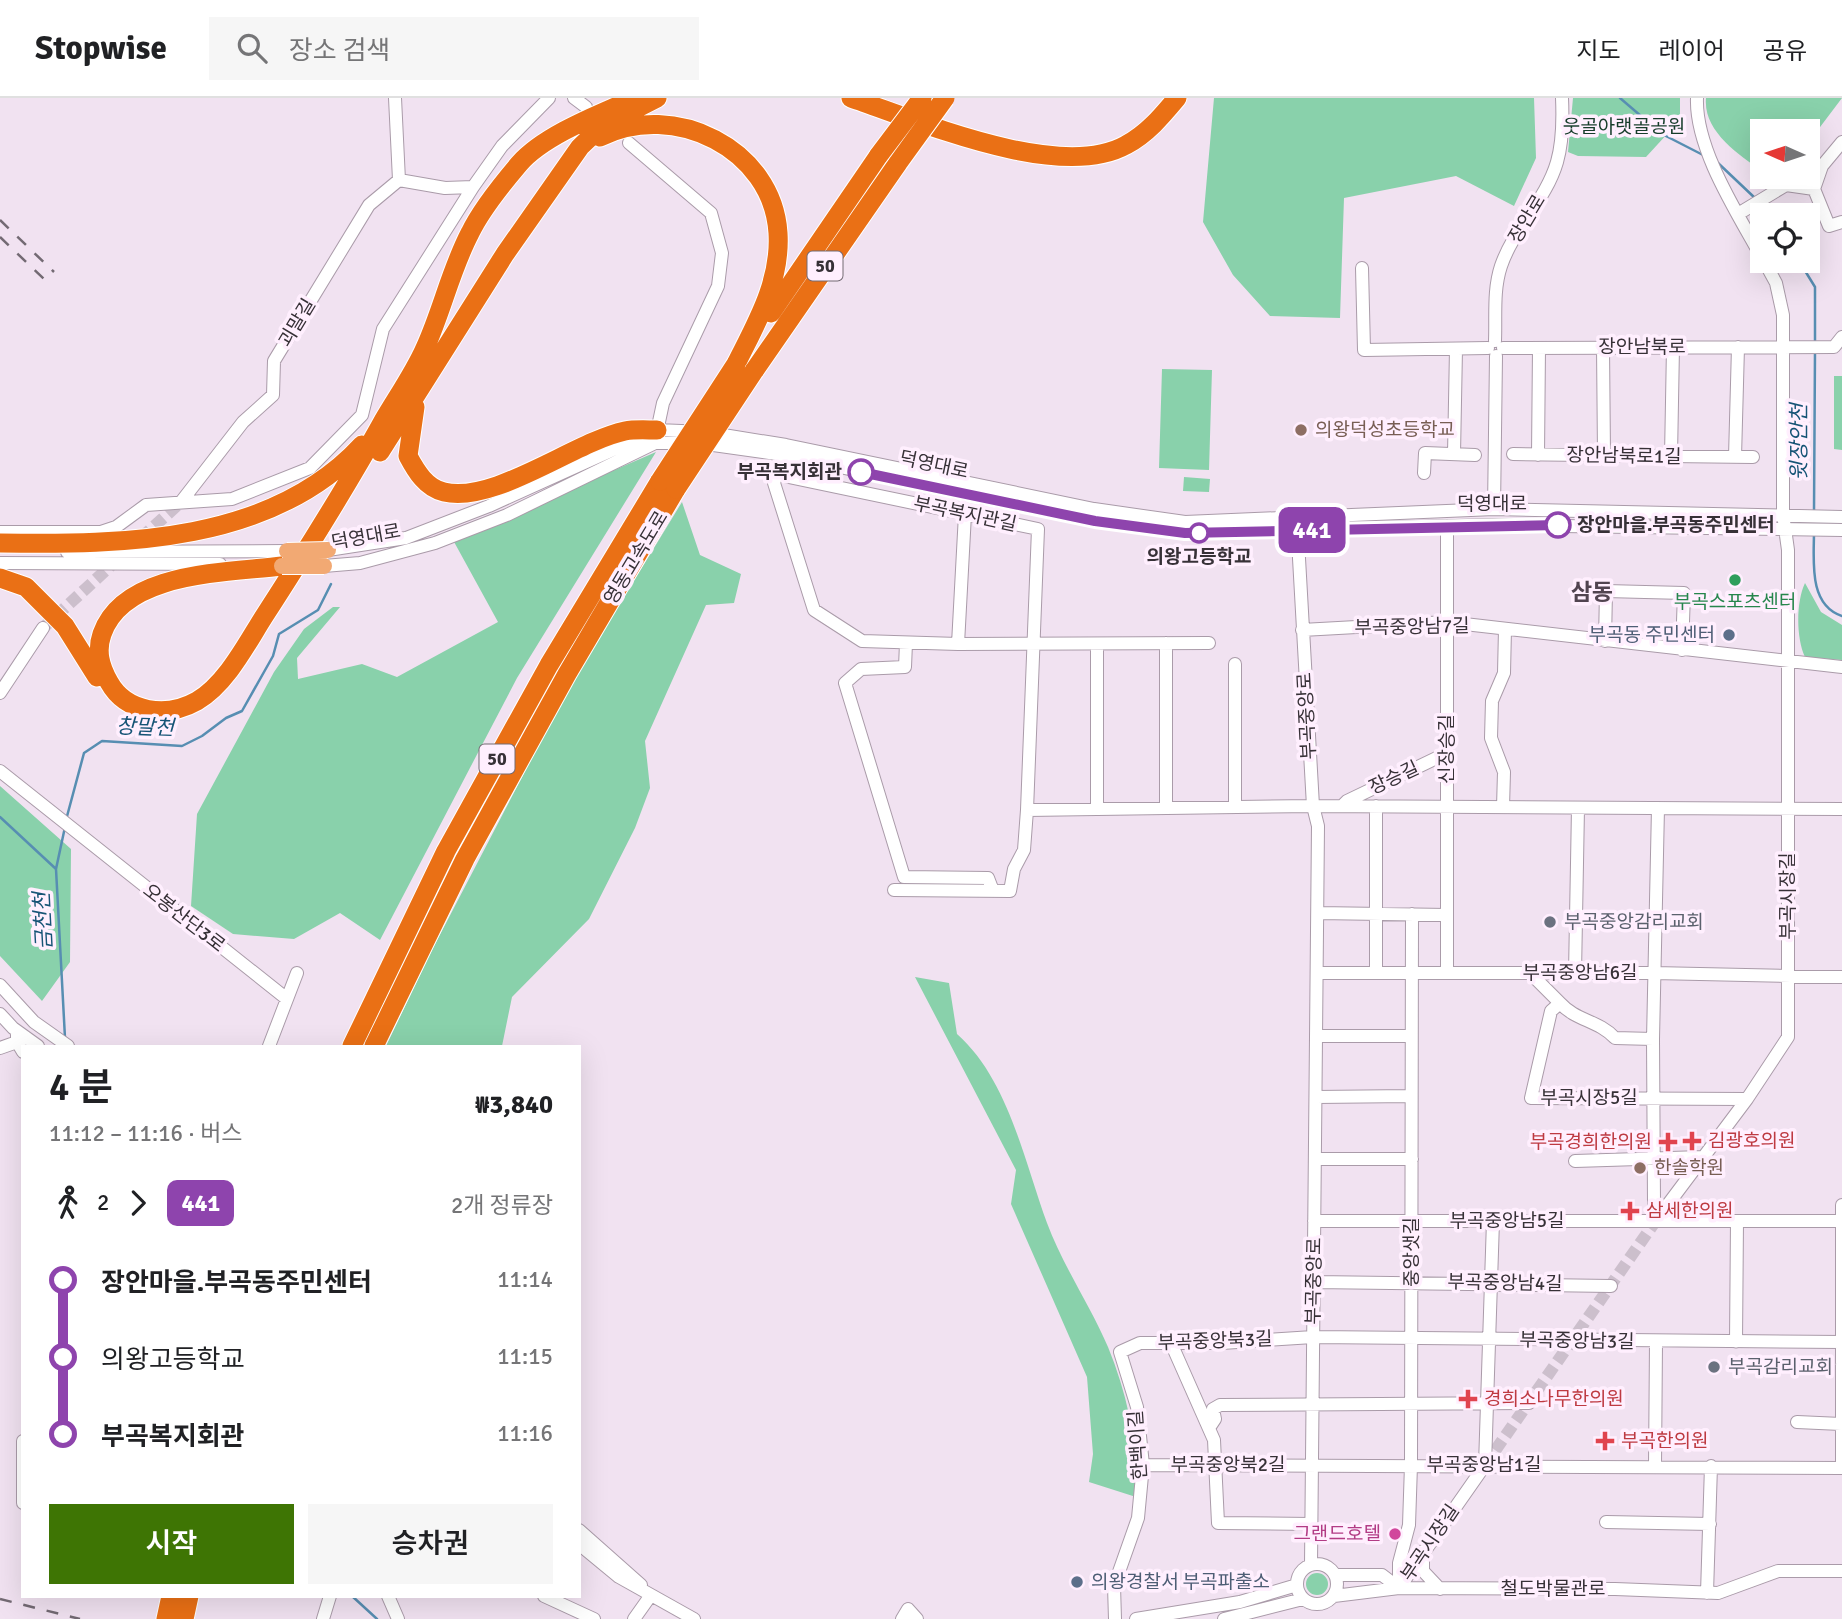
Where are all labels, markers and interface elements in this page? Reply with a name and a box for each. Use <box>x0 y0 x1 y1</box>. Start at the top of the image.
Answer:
search box <box>209 17 699 80</box>
text: Stopwise <box>35 28 167 69</box>
icon: search <box>233 29 271 67</box>
text: 장소 검색 <box>289 35 390 67</box>
text: 지도 <box>1576 36 1621 66</box>
text: 레이어 <box>1659 36 1725 66</box>
text: 공유 <box>1763 36 1807 66</box>
park label: 웃골아랫골공원 <box>1563 115 1685 139</box>
north arrow <box>1750 119 1820 189</box>
map controls <box>1750 119 1820 273</box>
street label: 장안로 <box>1503 190 1551 248</box>
button: locate <box>1750 203 1820 273</box>
road number: 50 <box>808 252 842 280</box>
street label: 괴말길 <box>273 294 321 352</box>
street label: 장안남북로 <box>1598 335 1686 359</box>
water label: 윗장안천 <box>1786 401 1812 481</box>
place label: 의왕덕성초등학교 <box>1315 418 1455 442</box>
marker: 의왕덕성초등학교 <box>1293 422 1309 438</box>
street label: 장안남북로1길 <box>1566 443 1682 469</box>
street label: 덕영대로 <box>897 446 971 484</box>
marker: 부곡복지회관 <box>848 459 874 485</box>
place label: 부곡복지회관 <box>737 460 843 484</box>
street label: 부곡복지관길 <box>911 491 1019 537</box>
street label: 덕영대로 <box>1457 492 1527 516</box>
street label: 영동고속도로 <box>599 507 673 609</box>
line badge: 441 <box>1272 507 1352 553</box>
marker: 장안마을.부곡동주민센터 <box>1545 512 1571 538</box>
place label: 장안마을.부곡동주민센터 <box>1577 513 1775 537</box>
text: 441 <box>1293 515 1331 545</box>
street label: 덕영대로 <box>329 519 403 555</box>
marker: 의왕고등학교 <box>1189 523 1209 543</box>
place label: 의왕고등학교 <box>1147 545 1251 569</box>
marker: 부곡스포츠센터 <box>1727 572 1743 588</box>
district label: 삼동 <box>1571 578 1613 607</box>
place label: 부곡스포츠센터 <box>1674 590 1796 614</box>
street label: 부곡중앙남7길 <box>1354 614 1470 640</box>
place label: 부곡동 주민센터 <box>1588 623 1715 647</box>
marker: 부곡동 주민센터 <box>1721 627 1737 643</box>
street label: 부곡중앙로 <box>1293 672 1321 760</box>
water label: 창말천 <box>116 713 177 741</box>
street label: 신장승길 <box>1435 714 1459 784</box>
road number: 50 <box>480 744 514 774</box>
street label: 장승길 <box>1365 756 1423 800</box>
street label: 부곡시장길 <box>1776 852 1800 940</box>
street label: 오봉산단3로 <box>138 878 230 958</box>
water label: 금천천 <box>28 889 57 951</box>
place label: 부곡중앙감리교회 <box>1564 910 1704 934</box>
marker: 부곡중앙감리교회 <box>1542 914 1558 930</box>
street label: 부곡중앙남6길 <box>1522 961 1638 985</box>
text: 4 분 <box>49 1064 113 1111</box>
street label: 부곡시장5길 <box>1540 1086 1638 1110</box>
text: ₩3,840 <box>475 1089 553 1121</box>
text: 11:12 – 11:16 · 버스 <box>49 1119 242 1148</box>
place label: 김광호의원 <box>1708 1129 1795 1153</box>
place label: 부곡경희한의원 <box>1530 1130 1652 1154</box>
marker: 김광호의원 <box>1682 1131 1702 1151</box>
marker: 부곡경희한의원 <box>1658 1132 1678 1152</box>
place label: 한솔학원 <box>1654 1156 1724 1180</box>
marker: 한솔학원 <box>1632 1160 1648 1176</box>
icon: walk <box>49 1184 87 1222</box>
icon: forward <box>119 1184 157 1222</box>
text: 2 <box>97 1188 109 1217</box>
text: 441 <box>181 1188 220 1218</box>
text: 2개 정류장 <box>451 1191 553 1220</box>
place label: 삼세한의원 <box>1646 1199 1733 1223</box>
marker: 삼세한의원 <box>1620 1201 1640 1221</box>
street label: 부곡중앙남5길 <box>1449 1209 1565 1233</box>
street label: 중앙샛길 <box>1400 1217 1424 1287</box>
street label: 부곡중앙로 <box>1301 1237 1327 1325</box>
text: 11:14 <box>497 1265 553 1294</box>
text: 장안마을.부곡동주민센터 <box>101 1267 372 1299</box>
street label: 부곡중앙남4길 <box>1447 1270 1563 1296</box>
street label: 부곡중앙북3길 <box>1157 1327 1273 1355</box>
street label: 부곡중앙남3길 <box>1519 1328 1635 1354</box>
text: 11:15 <box>497 1342 553 1371</box>
text: 의왕고등학교 <box>101 1344 245 1376</box>
place label: 부곡감리교회 <box>1728 1355 1833 1379</box>
marker: 부곡감리교회 <box>1706 1359 1722 1375</box>
place label: 경희소나무한의원 <box>1484 1387 1624 1411</box>
marker: 경희소나무한의원 <box>1458 1389 1478 1409</box>
street label: 한백이길 <box>1124 1409 1152 1481</box>
text: 11:16 <box>497 1419 553 1448</box>
text: 부곡복지회관 <box>101 1421 245 1453</box>
place label: 부곡한의원 <box>1621 1429 1708 1453</box>
marker: 부곡한의원 <box>1595 1431 1615 1451</box>
street label: 부곡중앙북2길 <box>1170 1453 1286 1477</box>
street label: 부곡중앙남1길 <box>1426 1453 1542 1477</box>
street label: 부곡시장길 <box>1396 1500 1464 1586</box>
button: 시작 <box>49 1504 294 1584</box>
button: 승차권 <box>308 1504 553 1584</box>
place label: 그랜드호텔 <box>1294 1522 1381 1546</box>
marker: 그랜드호텔 <box>1387 1526 1403 1542</box>
place label: 의왕경찰서 부곡파출소 <box>1091 1570 1270 1594</box>
marker: 의왕경찰서 부곡파출소 <box>1069 1574 1085 1590</box>
street label: 철도박물관로 <box>1501 1577 1605 1601</box>

